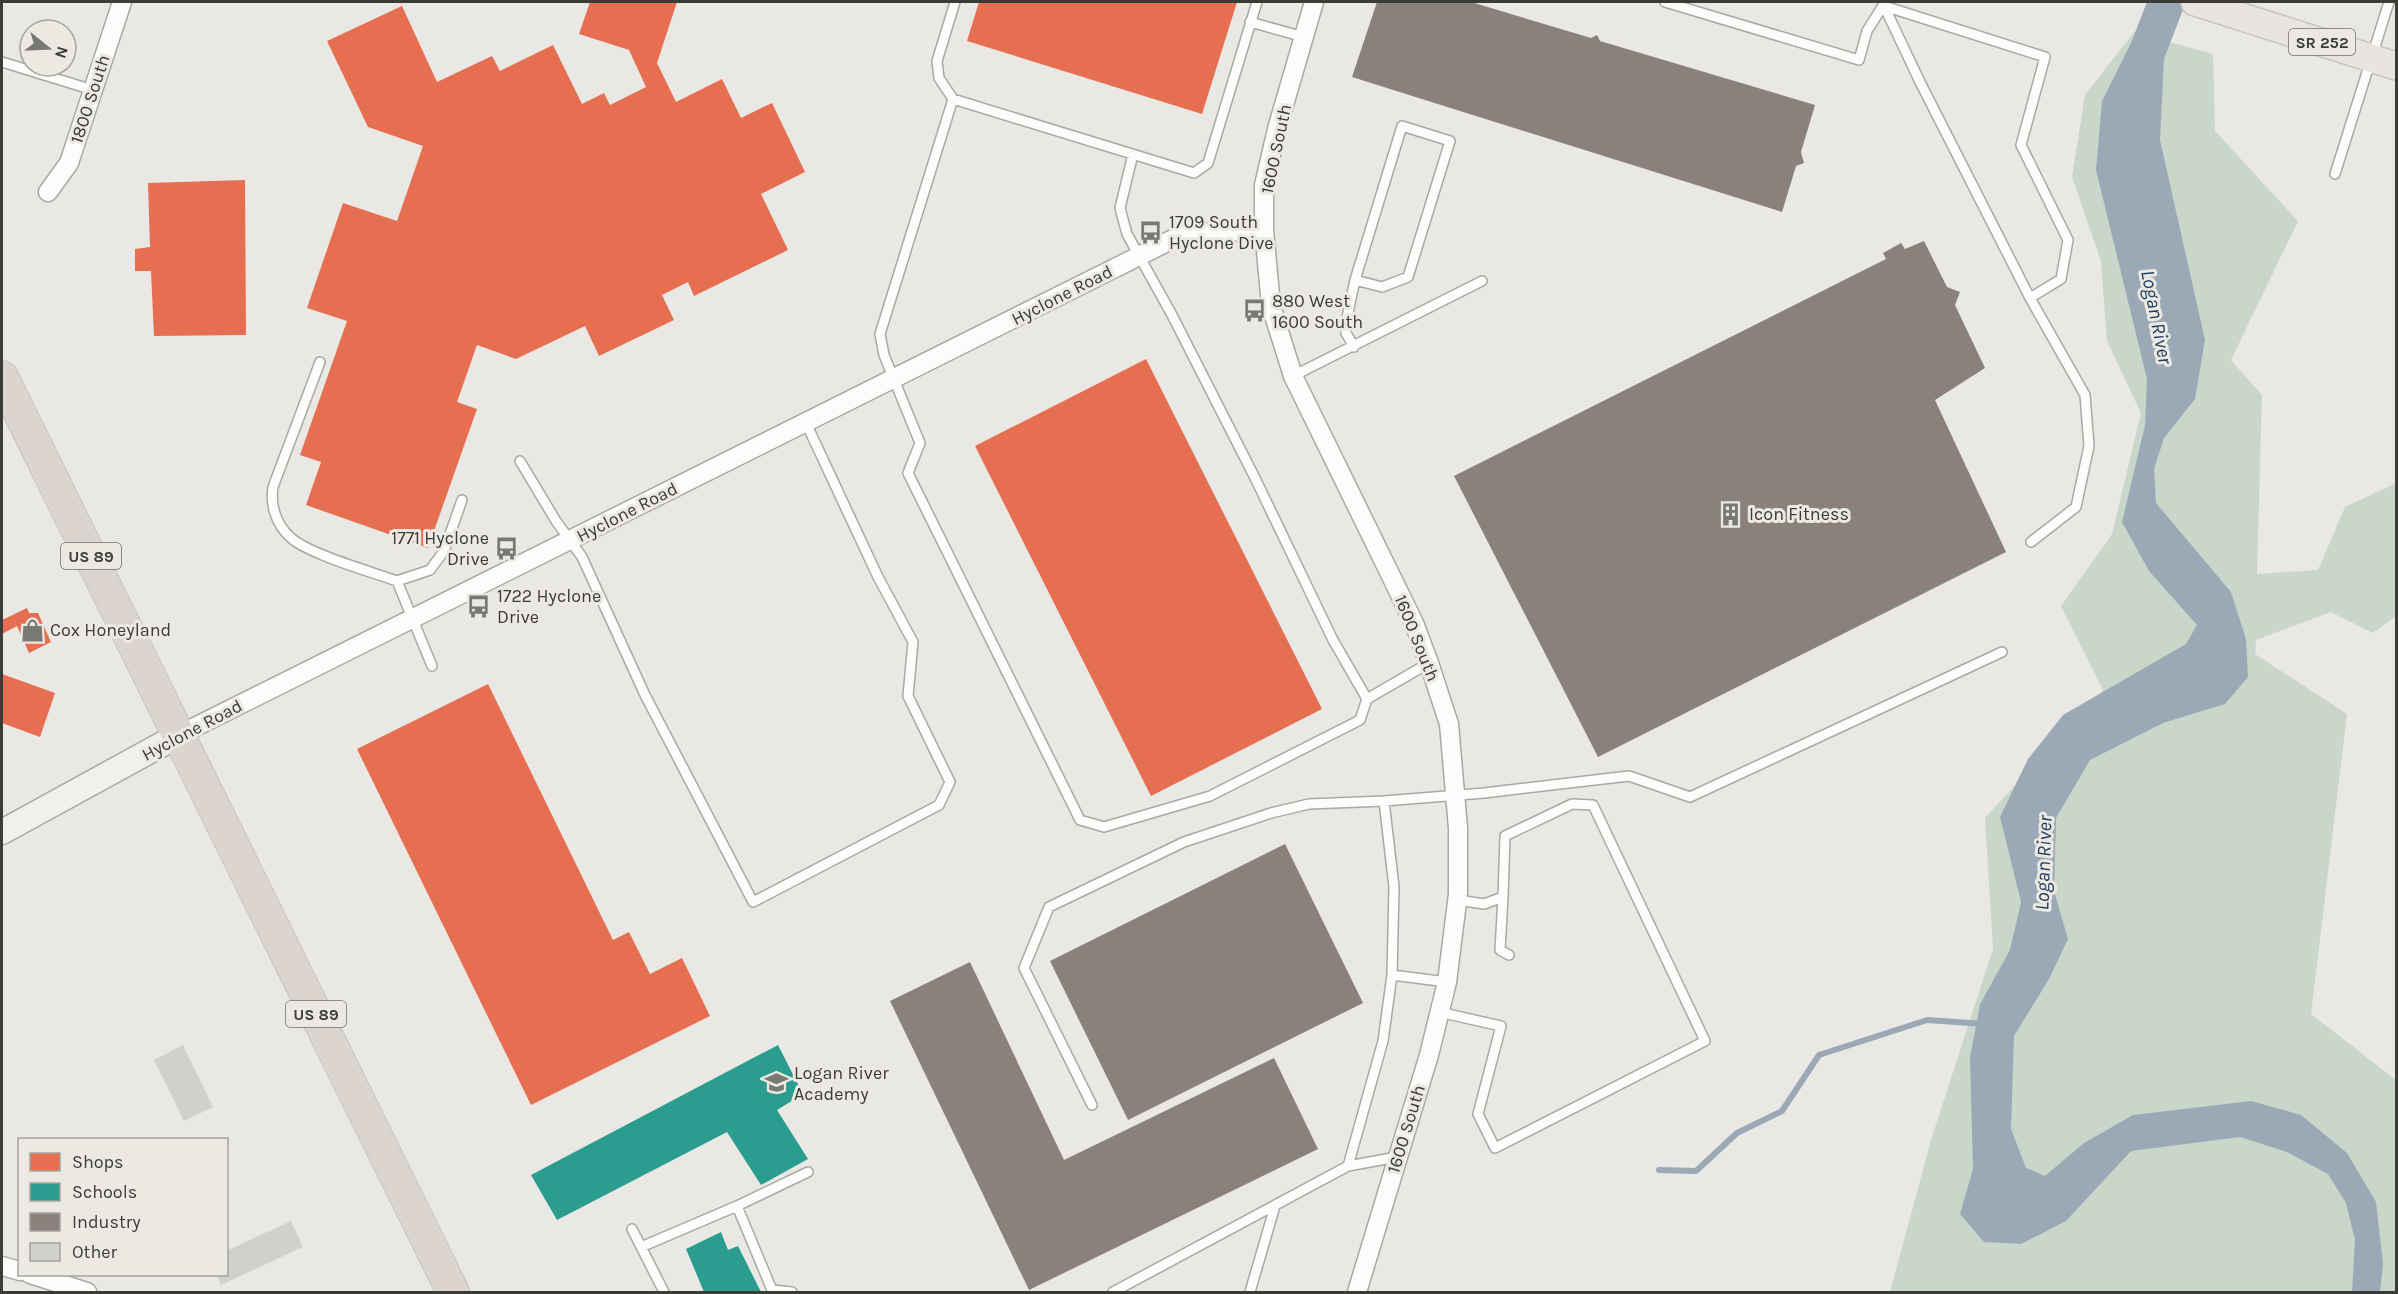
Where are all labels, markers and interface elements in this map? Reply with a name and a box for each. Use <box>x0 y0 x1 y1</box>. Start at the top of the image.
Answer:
north arrow <box>18 18 78 78</box>
road number: SR 252 <box>2289 29 2355 55</box>
text: N <box>51 44 73 61</box>
street label: 1800 South <box>65 52 115 146</box>
street label: 1600 South <box>1256 102 1296 196</box>
place label: 1709 South Hyclone Dive <box>1169 211 1274 254</box>
bus stop icon: 1709 South Hyclone Dive <box>1138 219 1164 245</box>
street label: Hyclone Road <box>1008 260 1116 330</box>
water label: Logan River <box>2136 268 2177 367</box>
place label: 880 West 1600 South <box>1272 290 1363 333</box>
bus stop icon: 880 West 1600 South <box>1241 298 1267 324</box>
street label: Hyclone Road <box>573 477 681 547</box>
building icon: Icon Fitness <box>1718 501 1744 527</box>
place label: Icon Fitness <box>1749 503 1849 525</box>
place label: 1771 Hyclone Drive <box>391 527 489 570</box>
bus stop icon: 1771 Hyclone Drive <box>494 535 520 561</box>
road number: US 89 <box>61 543 121 569</box>
place label: 1722 Hyclone Drive <box>497 585 601 628</box>
street label: 1600 South <box>1390 592 1444 684</box>
bus stop icon: 1722 Hyclone Drive <box>466 593 492 619</box>
shop icon: Cox Honeyland <box>19 617 45 643</box>
place label: Cox Honeyland <box>50 619 171 641</box>
street label: Hyclone Road <box>138 694 246 766</box>
water label: Logan River <box>2030 814 2057 911</box>
road number: US 89 <box>286 1001 346 1027</box>
place label: Logan River Academy <box>794 1062 889 1105</box>
school or university icon: Logan River Academy <box>763 1070 789 1096</box>
street label: 1600 South <box>1382 1082 1430 1176</box>
legend <box>18 1138 228 1276</box>
text: Shops <box>72 1151 124 1173</box>
text: Schools <box>72 1181 137 1203</box>
text: Industry <box>72 1211 141 1233</box>
text: Other <box>72 1241 117 1263</box>

